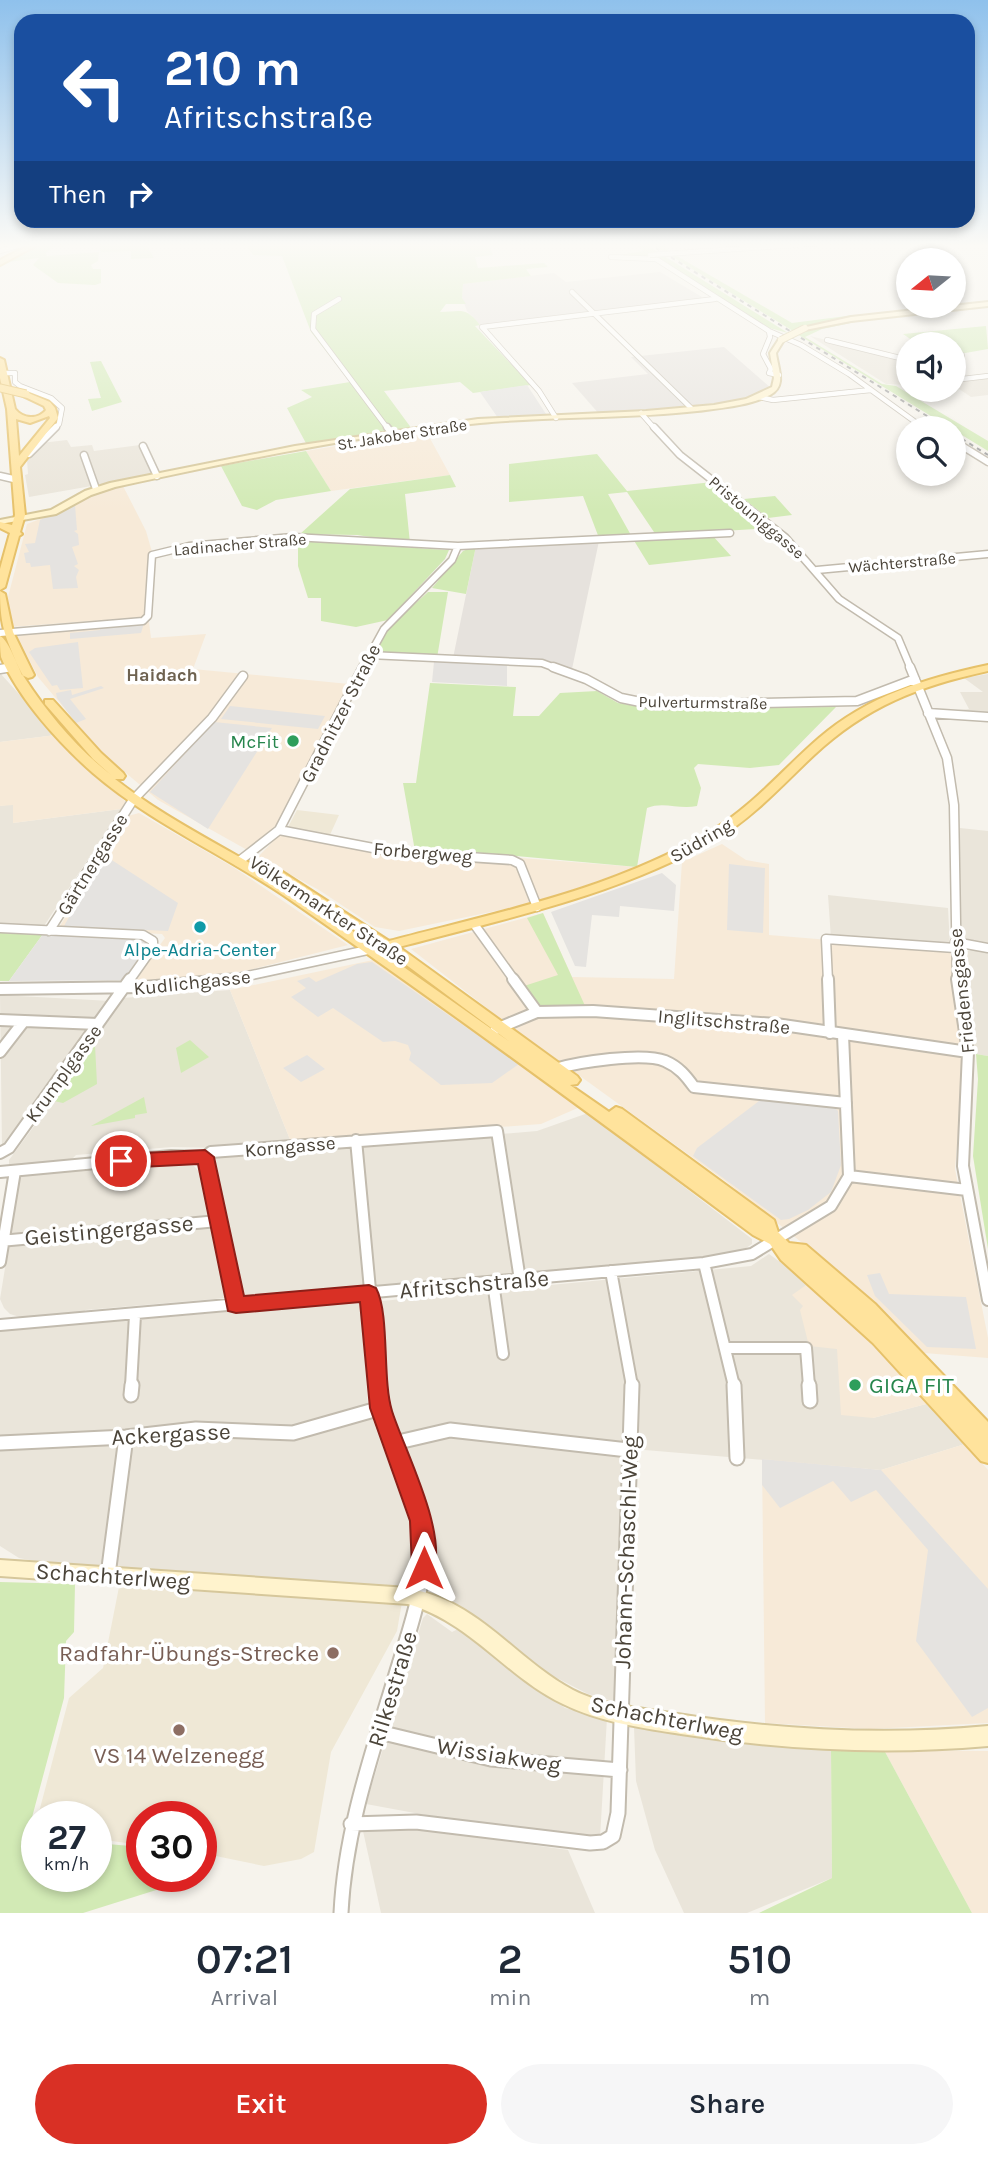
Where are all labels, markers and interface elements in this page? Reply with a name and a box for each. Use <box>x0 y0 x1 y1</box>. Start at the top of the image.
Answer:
text: 210 m <box>164 40 301 97</box>
icon: left <box>49 42 140 133</box>
text: Afritschstraße <box>164 99 373 136</box>
icon: right <box>121 175 159 213</box>
text: Then <box>49 179 107 210</box>
north arrow <box>896 248 966 318</box>
map controls <box>896 248 966 486</box>
button: sound <box>896 332 966 402</box>
street label: St. Jakober Straße <box>336 415 468 454</box>
button: search <box>896 416 966 486</box>
street label: Pristouniggasse <box>705 472 808 563</box>
street label: Ladinacher Straße <box>173 529 307 560</box>
street label: Wächterstraße <box>848 548 956 577</box>
street label: Gradnitzer Straße <box>296 640 385 786</box>
district label: Haidach <box>126 664 198 686</box>
street label: Pulverturmstraße <box>639 692 767 713</box>
place label: McFit <box>230 731 279 753</box>
marker: McFit <box>285 733 301 749</box>
street label: Gärtnergasse <box>53 810 133 919</box>
street label: Südring <box>666 814 737 868</box>
street label: Forbergweg <box>373 838 474 868</box>
street label: Völkermarkter Straße <box>245 851 412 970</box>
marker: Alpe-Adria-Center <box>192 919 208 935</box>
street label: Friedensgasse <box>944 927 979 1055</box>
place label: Alpe-Adria-Center <box>124 939 276 961</box>
street label: Kudlichgasse <box>133 966 252 1000</box>
street label: Inglitschstraße <box>657 1005 791 1039</box>
street label: Krumplgasse <box>21 1021 107 1127</box>
pin <box>91 1131 151 1191</box>
street label: Korngasse <box>244 1132 336 1162</box>
icon: arrive <box>102 1142 140 1180</box>
street label: Geistingergasse <box>24 1210 195 1251</box>
street label: Afritschstraße <box>398 1265 550 1304</box>
place label: GIGA FIT <box>869 1372 954 1399</box>
marker: GIGA FIT <box>847 1377 863 1393</box>
street label: Ackergasse <box>111 1418 231 1451</box>
street label: Johann-Schaschl-Weg <box>609 1435 644 1669</box>
position arrow <box>387 1531 461 1605</box>
street label: Schachterlweg <box>35 1558 191 1595</box>
street label: Rilkestraße <box>362 1628 423 1750</box>
place label: Radfahr-Übungs-Strecke <box>59 1640 319 1667</box>
marker: Radfahr-Übungs-Strecke <box>325 1645 341 1661</box>
street label: Schachterlweg <box>588 1690 745 1747</box>
marker: VS 14 Welzenegg <box>171 1722 187 1738</box>
street label: Wissiakweg <box>435 1732 563 1779</box>
place label: VS 14 Welzenegg <box>94 1742 264 1769</box>
speed limit sign: 30 <box>126 1801 217 1892</box>
text: 27 <box>47 1817 86 1858</box>
text: km/h <box>44 1853 89 1875</box>
text: 07:21 <box>196 1934 293 1984</box>
text: 2 <box>498 1934 523 1984</box>
text: 510 <box>727 1934 792 1984</box>
text: Arrival <box>211 1984 278 2011</box>
text: min <box>489 1984 531 2011</box>
text: m <box>749 1984 770 2011</box>
button: Exit <box>35 2064 487 2144</box>
button: Share <box>501 2064 953 2144</box>

